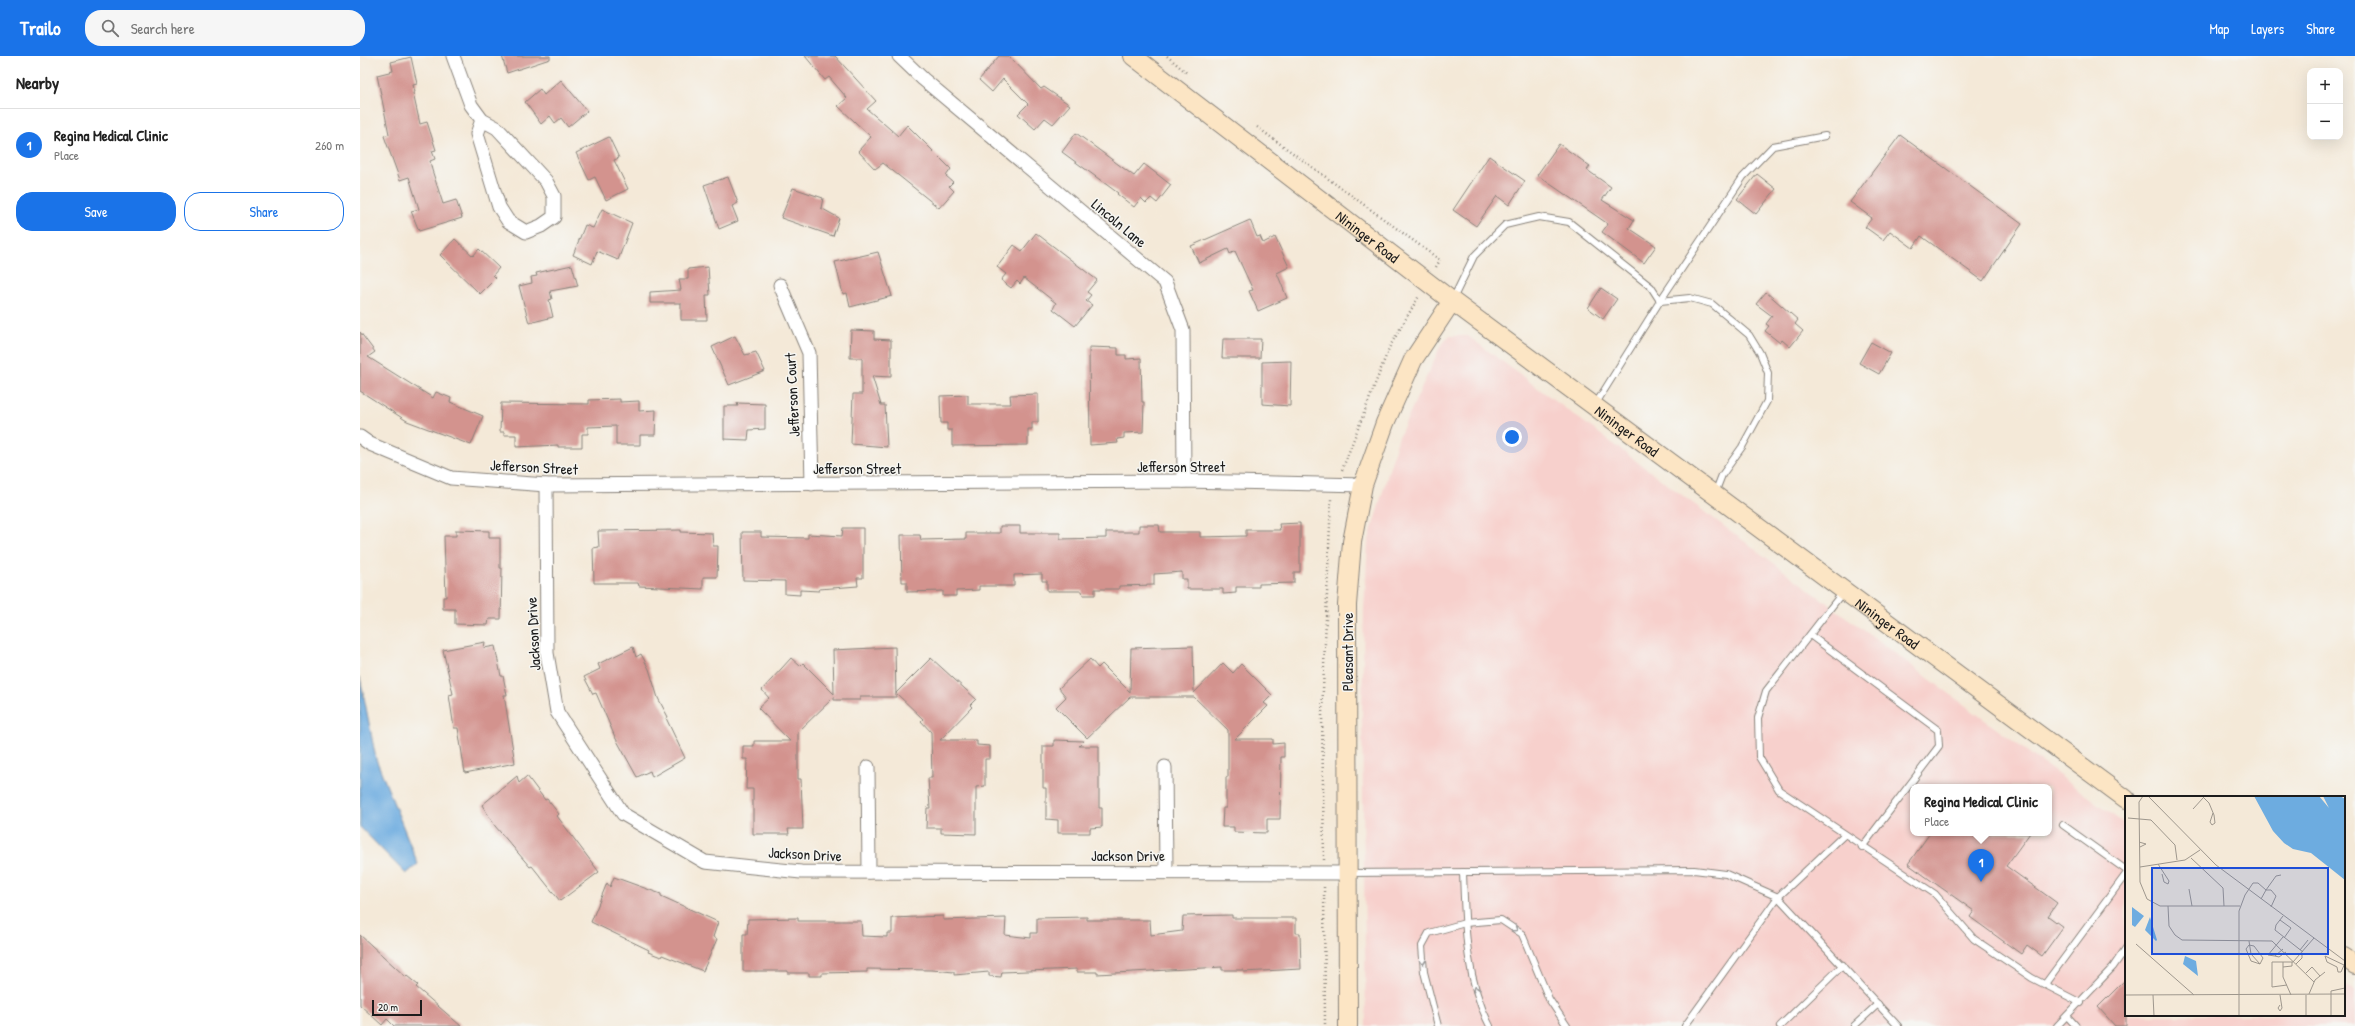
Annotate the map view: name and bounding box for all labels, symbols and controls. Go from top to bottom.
search box [85,10,365,46]
text: Trailo [20,15,61,41]
icon: search [99,17,121,39]
text: Search here [131,18,195,39]
text: Map [2209,19,2229,38]
text: Layers [2251,19,2284,38]
text: Share [2306,19,2335,38]
map controls [2307,68,2343,140]
button: + [2307,68,2343,104]
text: Nearby [16,71,59,94]
button: − [2307,104,2343,140]
text: Regina Medical Clinic [54,125,168,146]
text: 1 [27,136,31,154]
text: 260 m [315,136,344,154]
text: Place [54,146,79,164]
button: Save [16,192,176,231]
button: Share [184,192,344,231]
street label: Lincoln Lane [1087,194,1151,252]
street label: Nininger Road [1332,205,1404,267]
street label: Jefferson Court [779,351,805,438]
street label: Nininger Road [1591,400,1664,461]
your location [1502,427,1522,447]
street label: Jefferson Street [489,454,579,480]
street label: Jefferson Street [1137,456,1226,477]
street label: Jefferson Street [813,458,902,479]
street label: Nininger Road [1851,592,1924,654]
street label: Jackson Drive [521,597,545,671]
street label: Pleasant Drive [1337,613,1358,691]
popup [1910,784,2052,836]
text: Regina Medical Clinic [1924,791,2038,812]
inset map [2125,796,2345,1016]
text: Place [1924,812,1949,830]
street label: Jackson Drive [768,842,842,866]
street label: Jackson Drive [1091,845,1165,866]
pin: 1 [1968,849,1994,882]
one-way arrow [1510,924,1517,931]
one-way arrow [1419,959,1428,965]
one-way arrow [1473,986,1481,993]
scale bar [372,998,422,1017]
text: 20 m [378,1000,398,1014]

